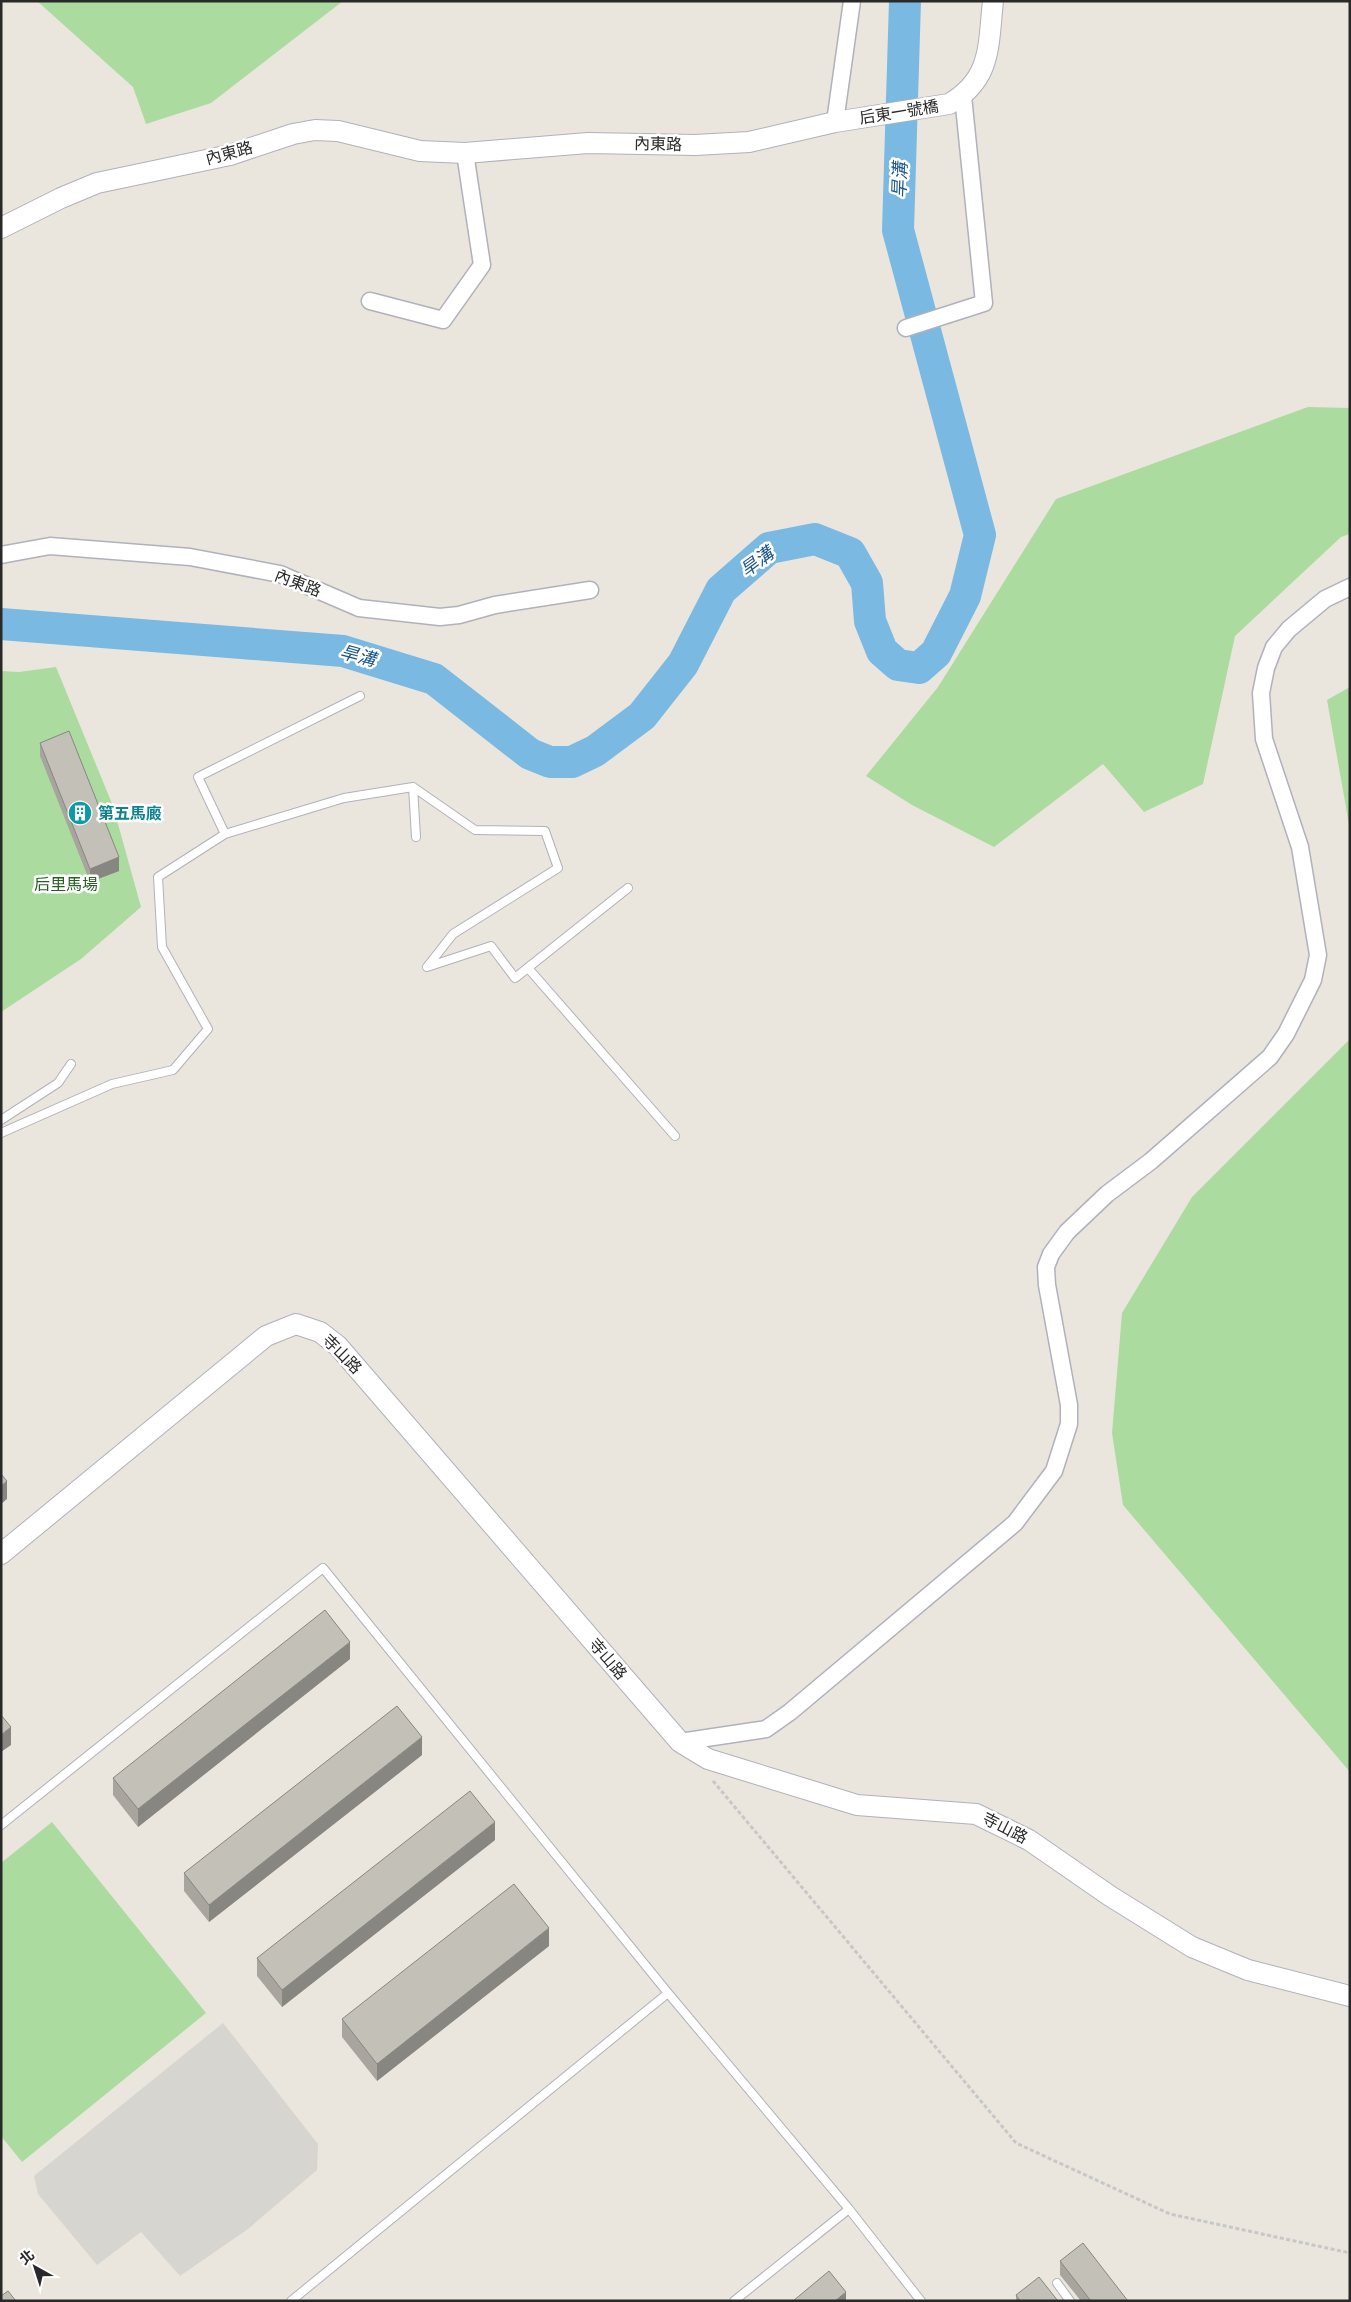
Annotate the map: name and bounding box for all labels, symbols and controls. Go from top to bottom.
street label: 后東一號橋 [858,96,940,128]
street label: 內東路 [634,134,682,154]
street label: 內東路 [203,138,255,168]
water label: 旱溝 [888,159,912,198]
water label: 旱溝 [736,541,780,581]
street label: 內東路 [272,566,324,600]
water label: 旱溝 [338,641,381,672]
building icon: 第五馬廄 [67,800,93,826]
place label: 第五馬廄 [98,804,162,823]
park label: 后里馬場 [34,875,98,894]
street label: 寺山路 [318,1330,366,1378]
street label: 寺山路 [585,1635,631,1683]
street label: 寺山路 [979,1809,1031,1847]
north arrow [10,2242,60,2292]
text: 北 [16,2246,38,2268]

